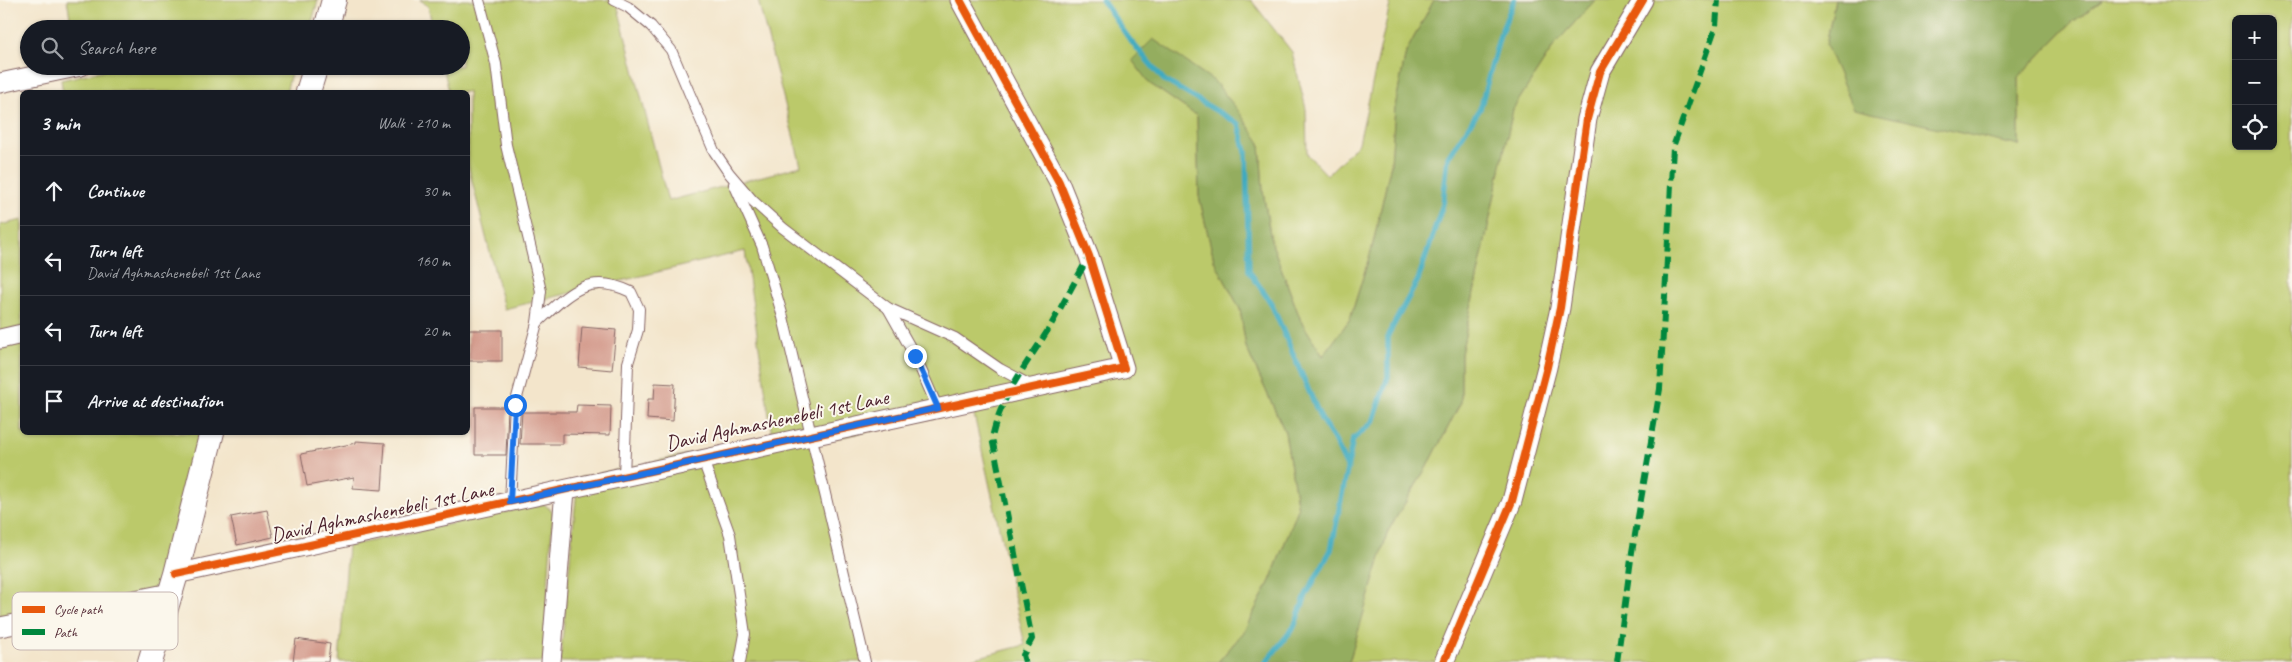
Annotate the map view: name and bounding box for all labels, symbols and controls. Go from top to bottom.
map controls [2232,15,2277,150]
button: + [2232,15,2277,60]
search box [20,20,470,75]
icon: search [38,34,66,62]
text: Search here [78,36,155,60]
button: − [2232,60,2277,105]
button: locate [2232,105,2277,150]
text: 3 min [40,110,80,136]
text: Walk · 210 m [378,113,450,133]
icon: ahead [40,177,68,205]
text: Continue [87,179,144,203]
text: 30 m [423,181,450,201]
text: Turn left [87,239,142,263]
icon: left [40,247,68,275]
text: 160 m [416,251,450,271]
text: David Aghmashenebeli 1st Lane [87,263,260,283]
icon: left [40,317,68,345]
text: Turn left [87,319,142,343]
text: 20 m [423,321,450,341]
route end [904,345,927,368]
street label: David Aghmashenebeli 1st Lane [663,383,892,456]
icon: arrive [40,387,68,415]
text: Arrive at destination [87,389,223,413]
route start [504,394,527,417]
street label: David Aghmashenebeli 1st Lane [268,475,497,548]
legend [12,592,178,650]
text: Cycle path [54,601,103,618]
text: Path [54,624,78,641]

